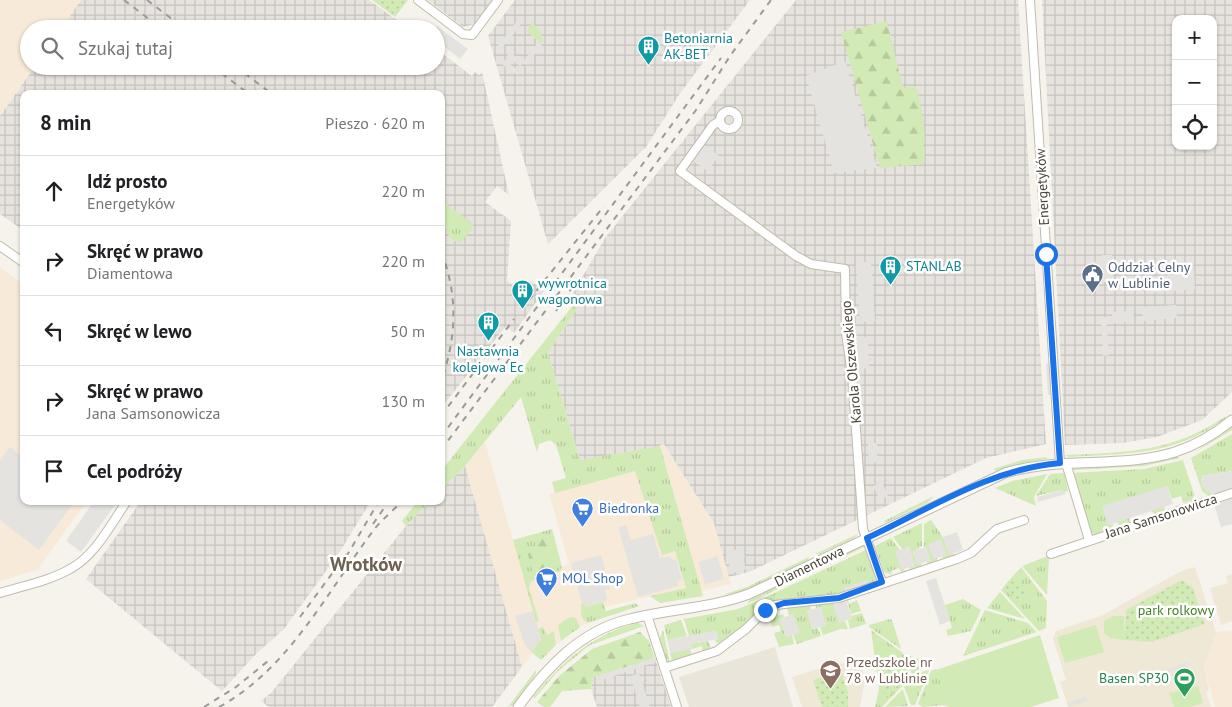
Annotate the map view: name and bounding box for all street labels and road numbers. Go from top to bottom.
street label: Energetyków [1031,147,1053,226]
street label: Karola Olszewskiego [837,300,865,424]
street label: Jana Samsonowicza [1102,489,1219,543]
street label: Diamentowa [771,541,847,591]

